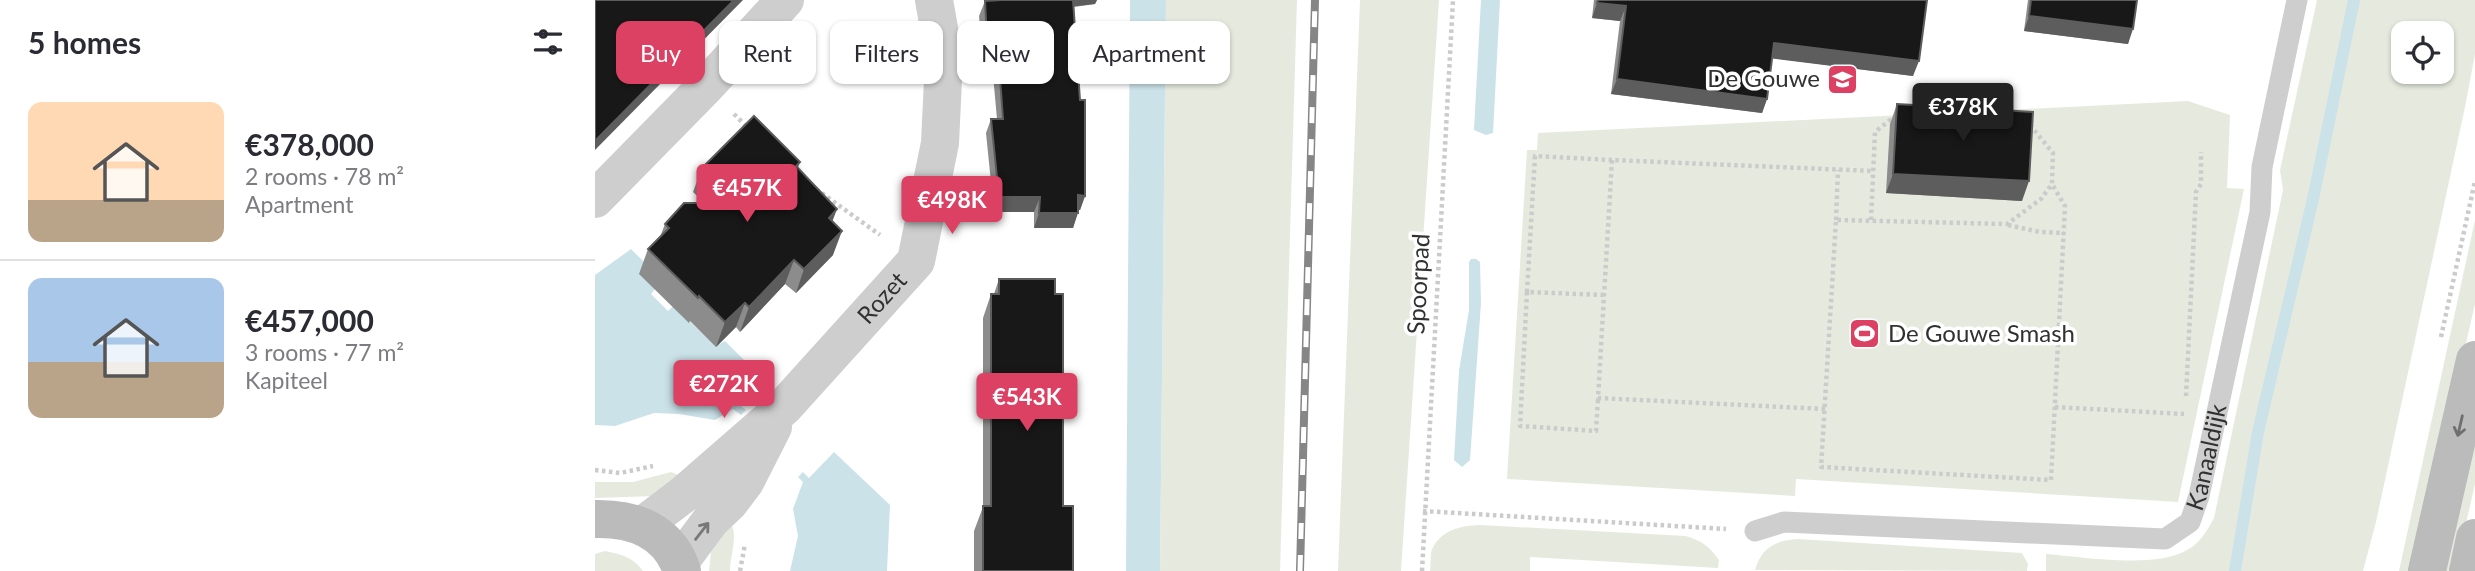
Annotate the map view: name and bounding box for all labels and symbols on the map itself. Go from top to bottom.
school or university icon: De Gouwe [1826,62,1860,96]
place label: De Gouwe [1707,63,1820,92]
pin: €378K [1914,83,2012,143]
pin: €457K [698,164,796,224]
pin: €498K [903,176,1001,236]
street label: Spoorpad [1400,233,1435,335]
street label: Rozet [851,265,912,329]
sports icon: De Gouwe Smash [1848,317,1882,351]
place label: De Gouwe Smash [1888,318,2075,347]
pin: €272K [675,360,773,420]
pin: €543K [978,374,1076,433]
street label: Kanaaldijk [2179,400,2232,514]
one-way arrow [2453,414,2466,437]
one-way arrow [695,523,710,541]

